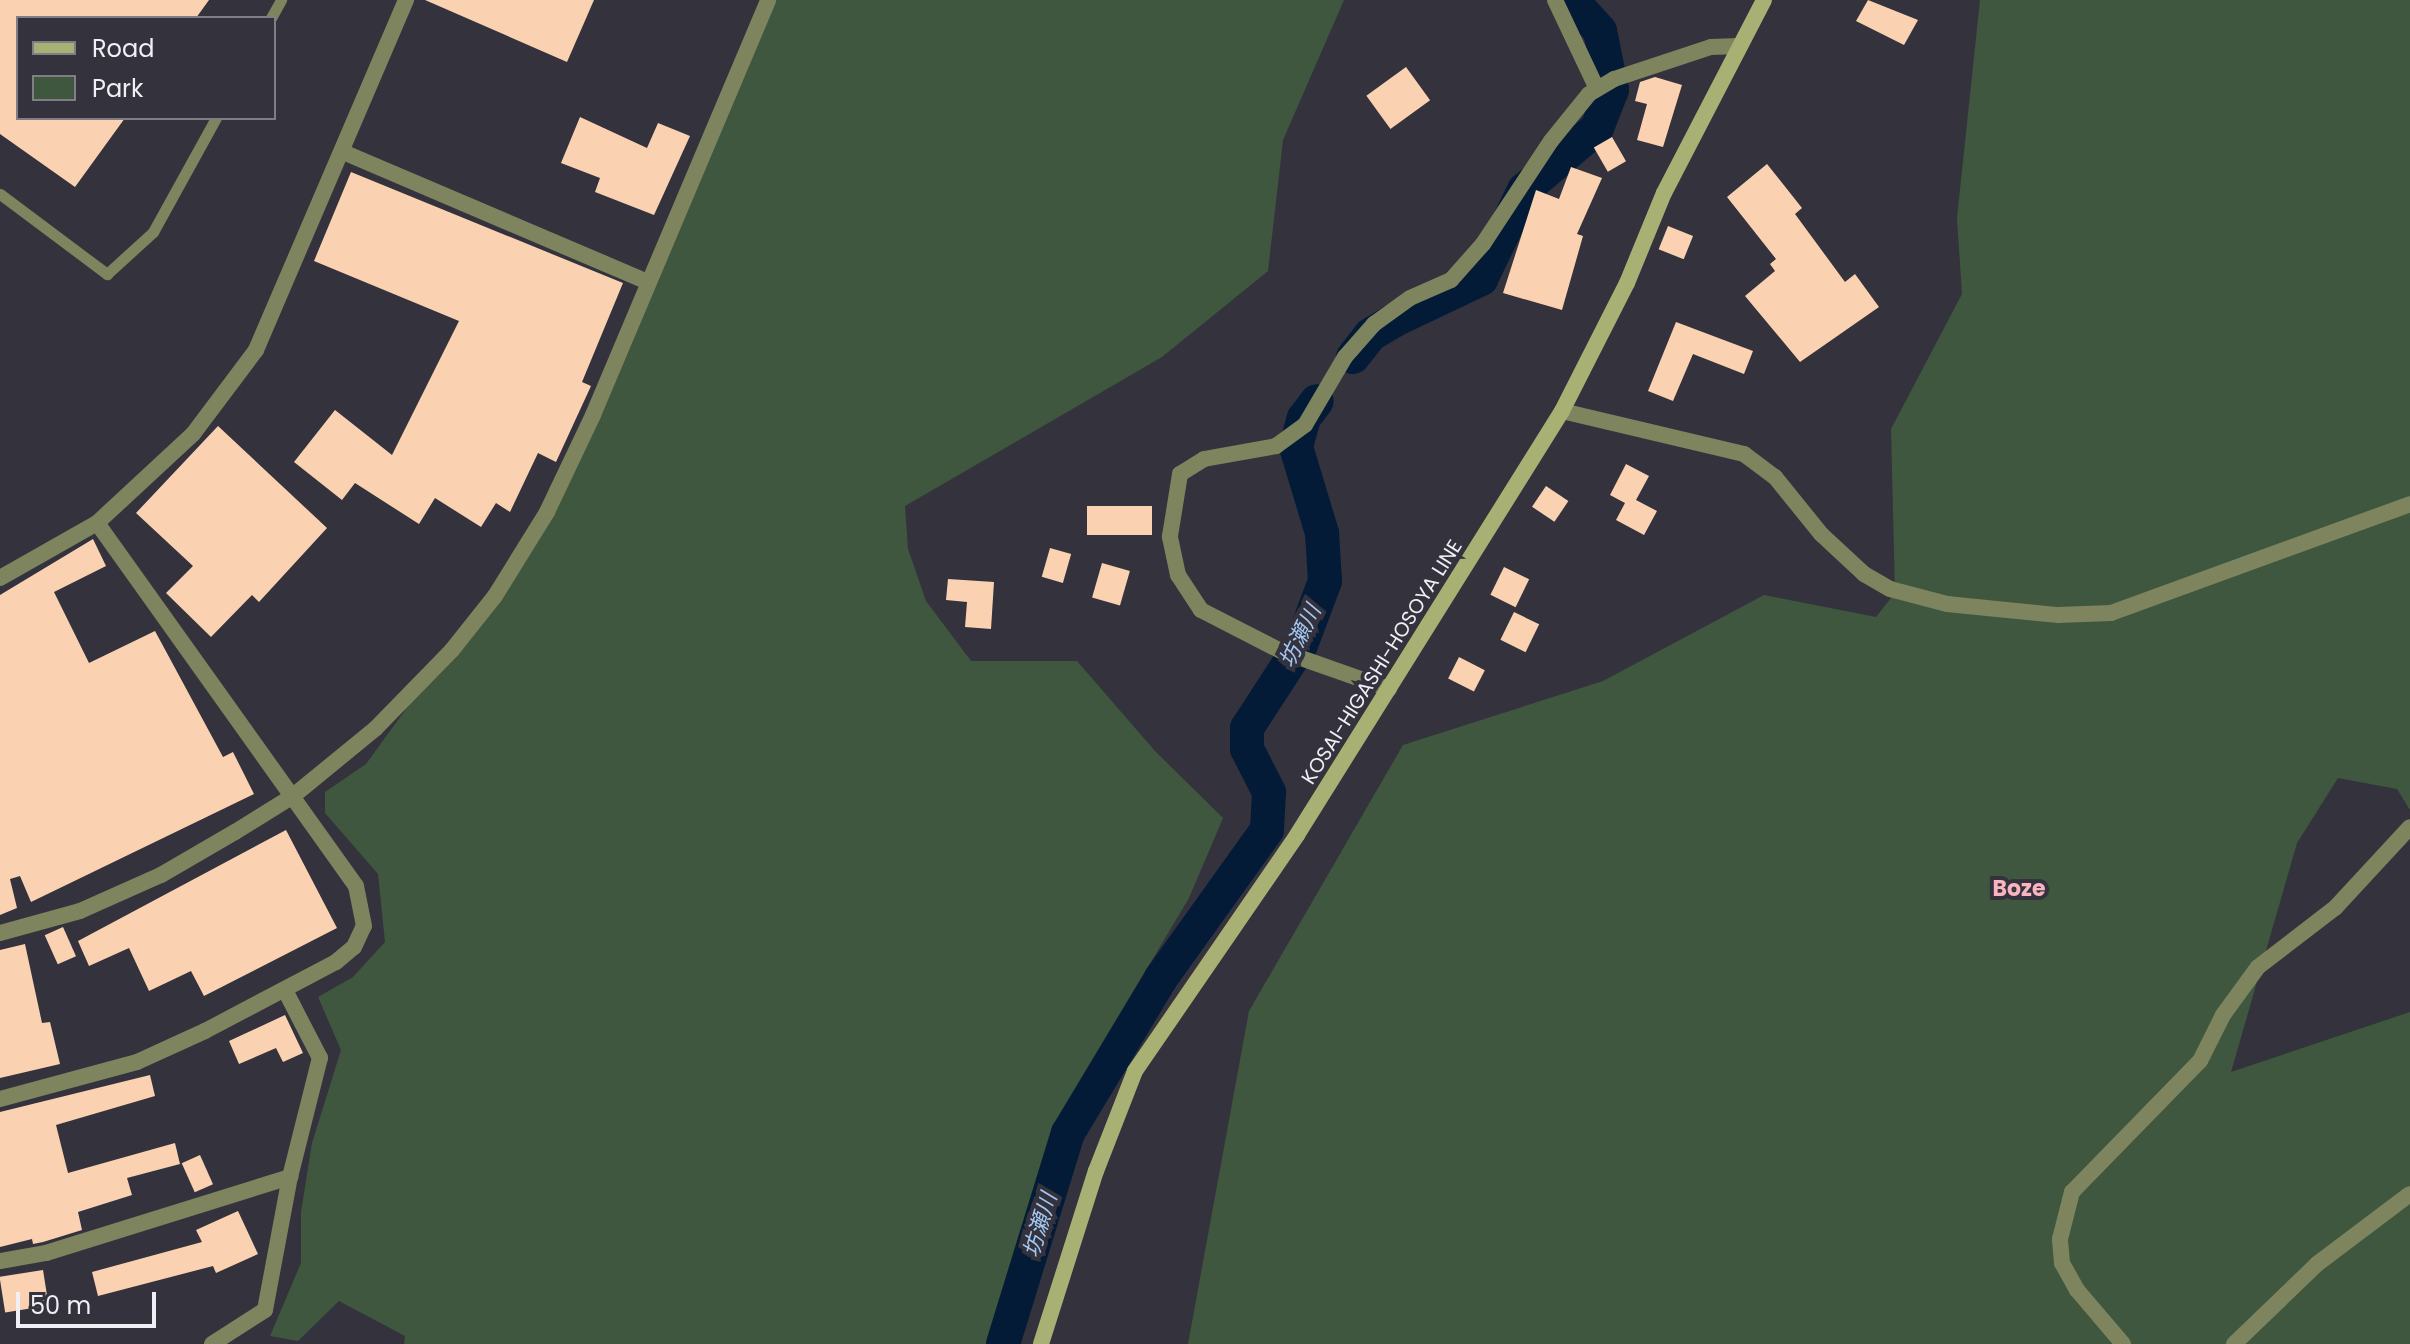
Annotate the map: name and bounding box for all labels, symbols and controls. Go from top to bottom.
legend [16,16,276,120]
text: Road [92,32,154,65]
text: Park [92,72,143,105]
street label: KOSAI-HIGASHI-HOSOYA LINE [1297,535,1467,789]
water label: 坊瀬川 [1274,601,1326,671]
district label: Boze [1993,876,2045,902]
water label: 坊瀬川 [1018,1190,1062,1260]
scale bar [20,1276,160,1326]
text: 50 m [30,1289,91,1322]

